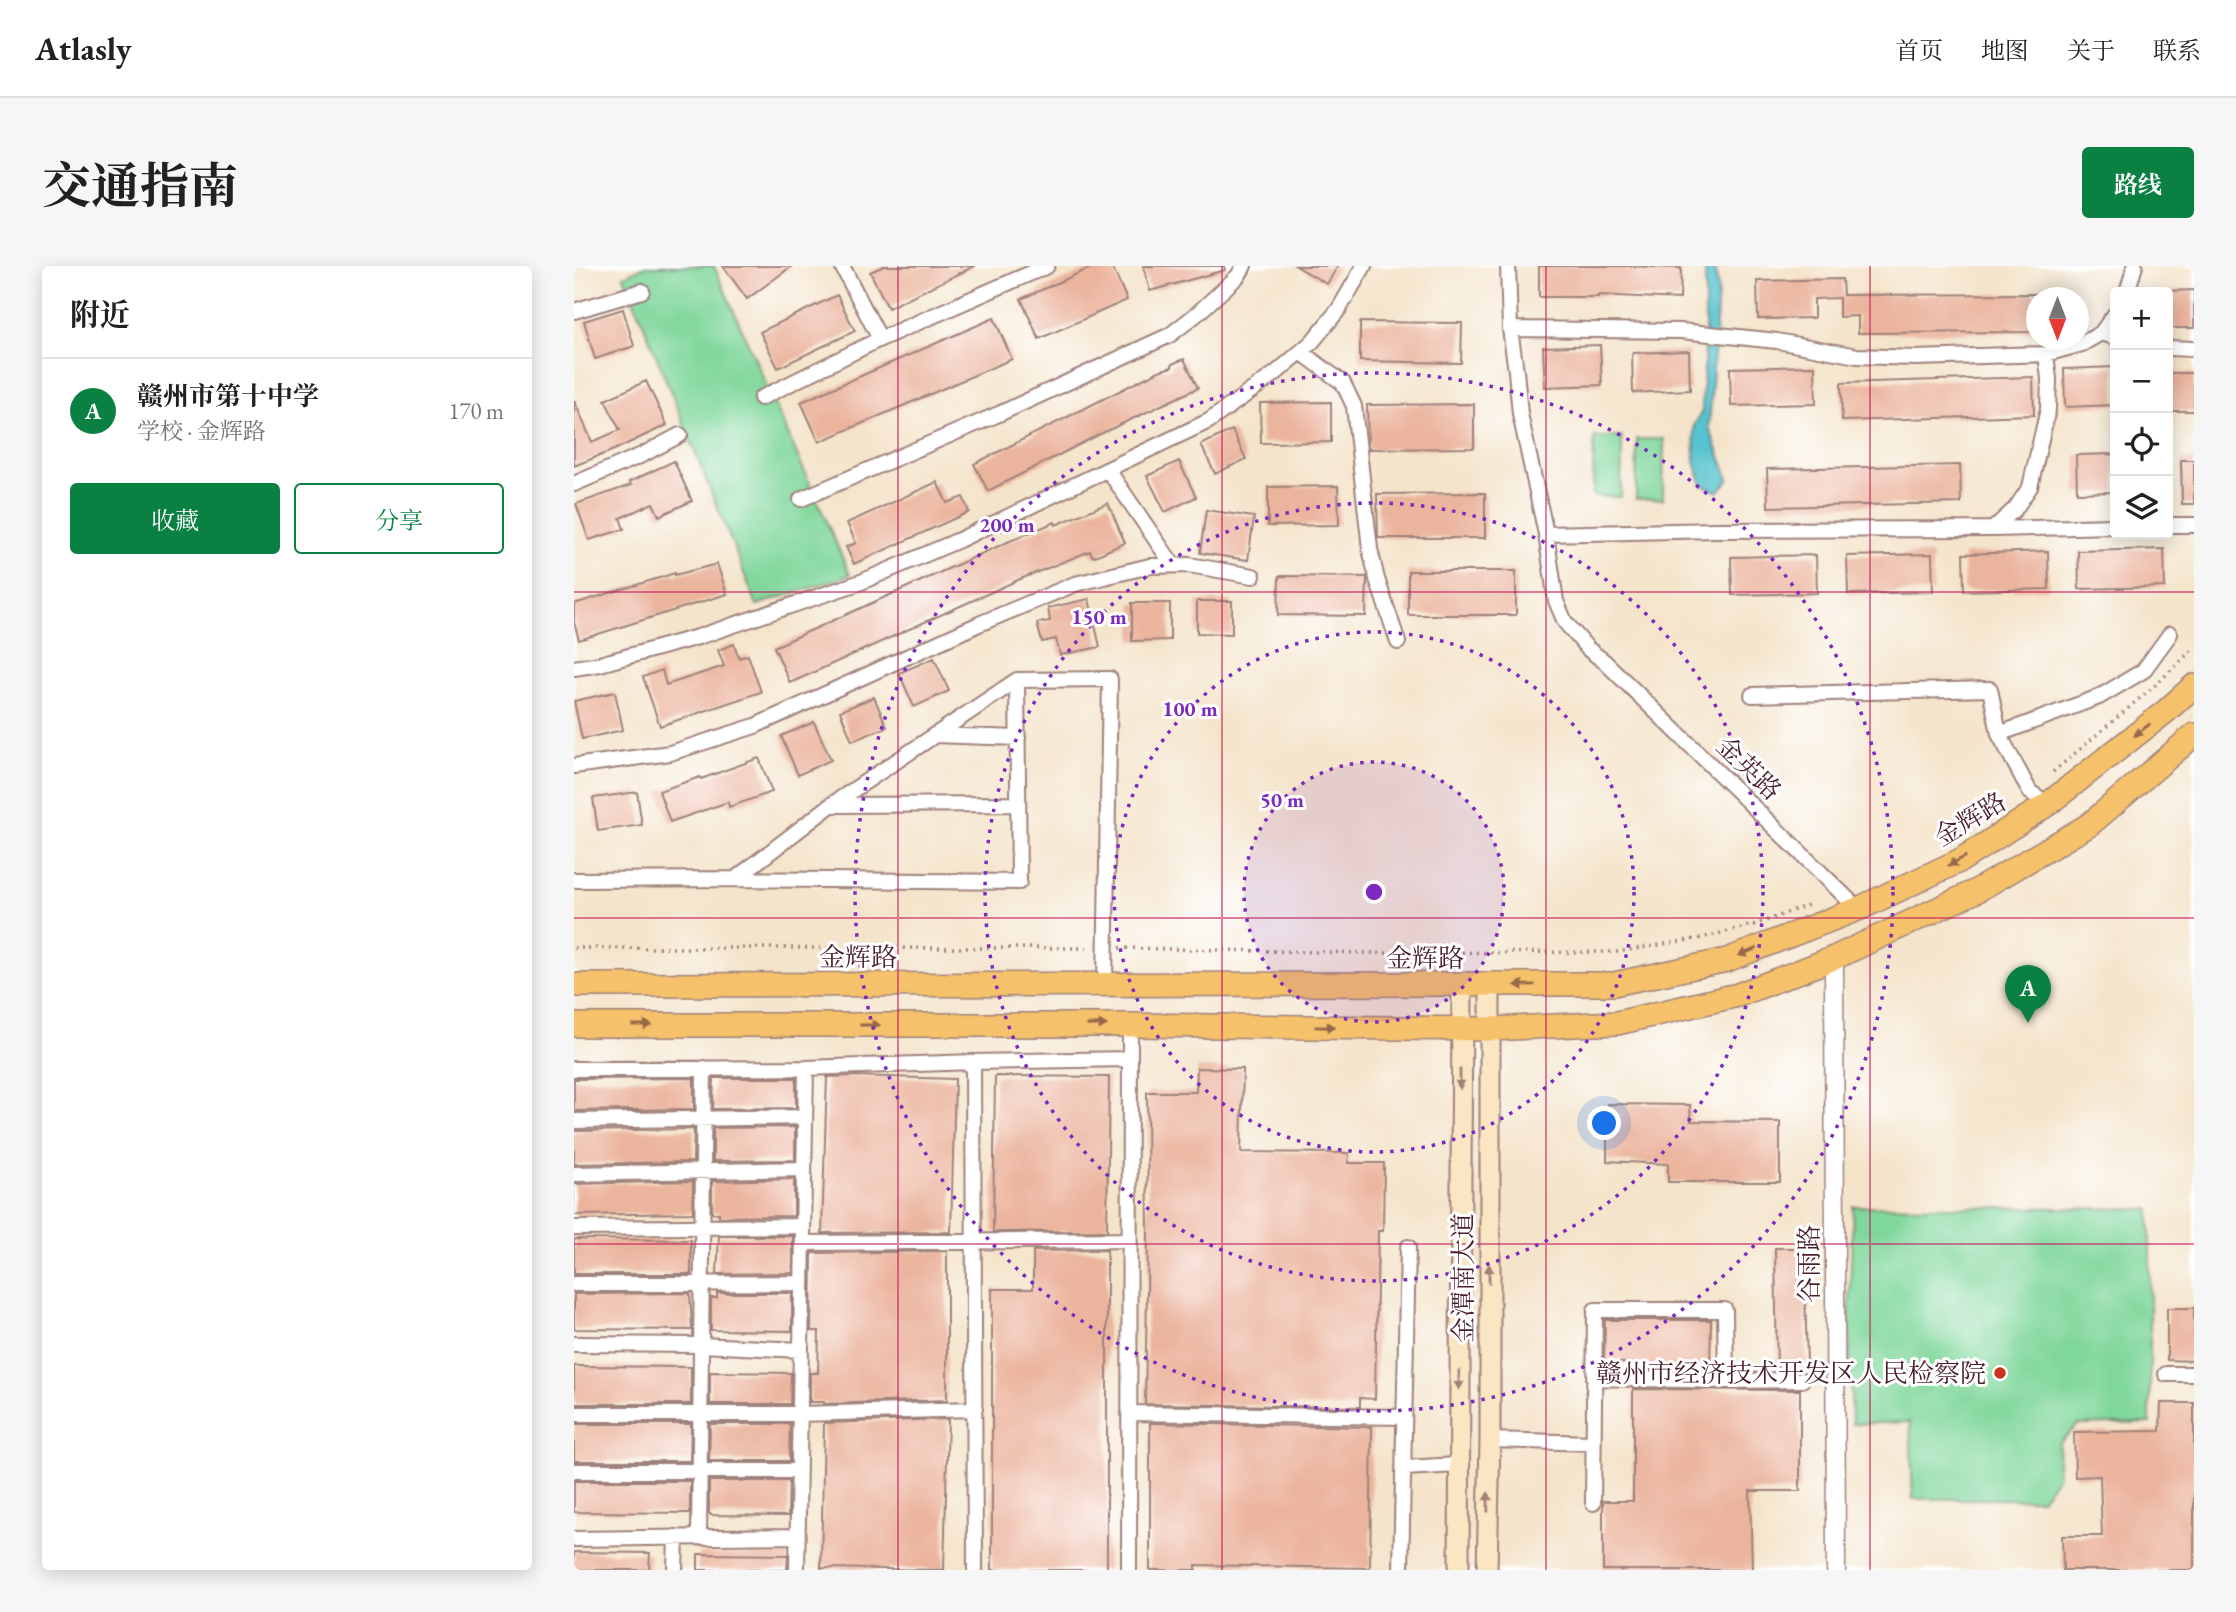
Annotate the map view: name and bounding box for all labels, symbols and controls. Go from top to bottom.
text: Atlasly [35,27,132,70]
text: 首页 [1895,35,1943,66]
text: 地图 [1981,35,2029,66]
text: 关于 [2067,35,2115,66]
text: 联系 [2153,35,2201,66]
button: 路线 [2082,147,2194,218]
text: 交通指南 [42,154,238,218]
north arrow [2026,287,2089,350]
map controls [2110,287,2173,539]
button: + [2110,287,2173,350]
text: 附近 [70,295,130,334]
button: − [2110,350,2173,413]
text: 赣州市第十中学 [137,379,319,413]
text: A [85,396,101,426]
text: 170 m [448,396,504,426]
button: locate [2110,413,2173,476]
text: 学校 · 金辉路 [137,416,266,446]
button: layers [2110,476,2173,539]
button: 收藏 [70,483,280,554]
button: 分享 [294,483,504,554]
text: 200 m [979,511,1035,538]
text: 150 m [1071,603,1127,630]
text: 100 m [1162,695,1218,722]
one-way arrow [2133,723,2151,737]
street label: 金英路 [1709,729,1789,807]
street label: 金辉路 [1928,784,2012,854]
text: 50 m [1260,786,1304,813]
one-way arrow [1946,855,1966,867]
centre of rings [1362,880,1386,904]
street label: 金辉路 [819,940,897,974]
street label: 金辉路 [1386,941,1464,975]
one-way arrow [1738,947,1759,958]
pin: A [2005,965,2051,1023]
one-way arrow [1513,979,1535,991]
one-way arrow [631,1019,653,1031]
one-way arrow [859,1019,881,1031]
one-way arrow [1086,1019,1108,1031]
one-way arrow [1314,1021,1336,1033]
one-way arrow [1454,1068,1466,1090]
your location [1587,1106,1621,1140]
street label: 金潭南大道 [1446,1213,1480,1343]
street label: 谷雨路 [1792,1225,1826,1303]
one-way arrow [1483,1263,1495,1285]
place label: 赣州市经济技术开发区人民检察院 [1596,1356,1986,1390]
marker: 赣州市经济技术开发区人民检察院 [1992,1365,2008,1381]
one-way arrow [1453,1369,1465,1391]
one-way arrow [1483,1491,1494,1513]

